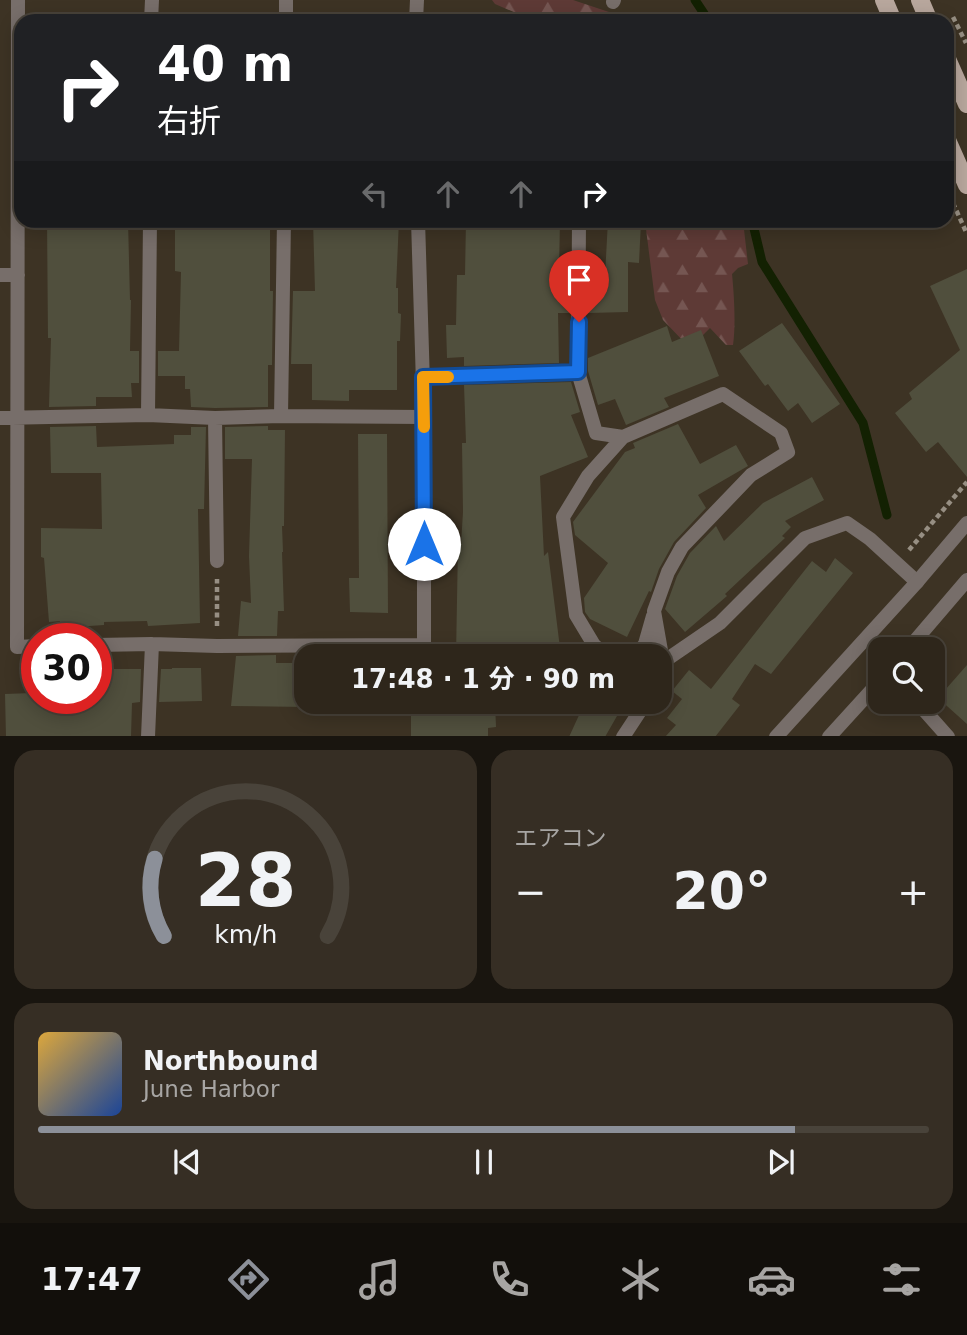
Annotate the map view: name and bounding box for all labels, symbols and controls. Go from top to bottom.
text: 40 m [157,36,293,93]
icon: right [42,42,133,133]
text: 右折 [157,102,221,140]
icon: left [356,175,394,213]
icon: ahead [429,175,467,213]
icon: ahead [502,175,540,213]
icon: right [575,175,613,213]
pin [549,250,609,322]
icon: arrive [560,261,598,299]
position arrow [387,507,461,581]
speed limit sign: 30 [21,623,112,714]
map controls [868,637,945,714]
button: search [868,637,945,714]
text: 17:48 · 1 分 · 90 m [351,664,615,694]
text: エアコン [515,825,607,851]
text: 28 [195,838,296,923]
text: 20° [673,861,771,921]
text: − [515,870,546,914]
text: + [897,870,929,914]
text: km/h [214,919,277,948]
text: Northbound [143,1046,319,1076]
text: June Harbor [143,1076,279,1102]
icon: previous [168,1143,206,1181]
icon: pause [465,1143,503,1181]
icon: next [762,1143,800,1181]
icon: directions [224,1255,273,1304]
icon: music [355,1255,404,1304]
icon: phone [485,1255,534,1304]
icon: climate [616,1255,665,1304]
icon: car [747,1255,796,1304]
icon: filters [877,1255,926,1304]
text: 17:47 [41,1260,143,1298]

